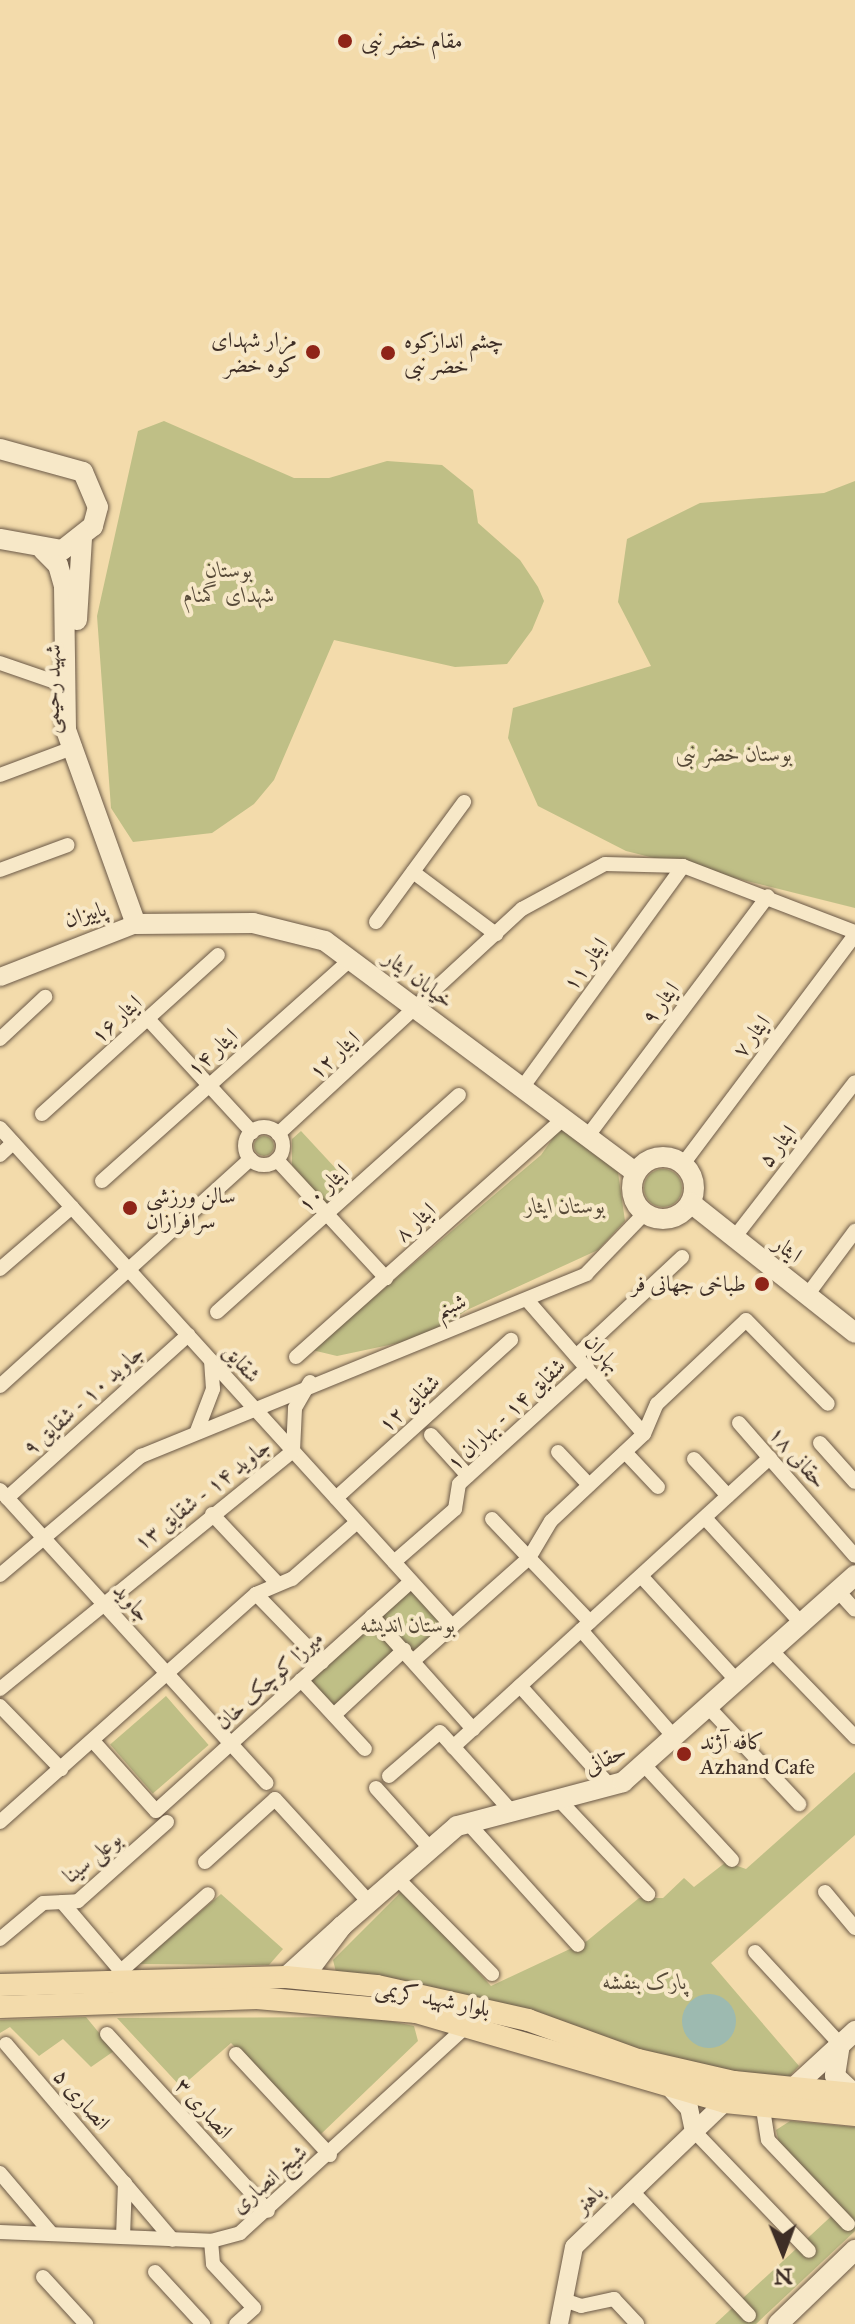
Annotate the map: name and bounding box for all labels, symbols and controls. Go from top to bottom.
place label: مقام خضر نبی [361,28,463,54]
marker: مقام خضر نبی [336,32,354,50]
place label: مزار شهدای کوه خضر [211,326,297,378]
place label: چشم اندازکوه خضر نبی [404,327,504,378]
marker: مزار شهدای کوه خضر [304,343,322,361]
marker: چشم اندازکوه خضر نبی [379,344,397,362]
park label: بوستان شهدای گمنام [183,556,275,608]
street label: شهید رحیمی [38,644,66,734]
park label: بوستان خضر نبی [675,741,793,767]
street label: پاییزان [61,895,109,933]
street label: ایثار ۱۱ [557,932,613,996]
street label: خیابان ایثار [379,944,459,1014]
street label: ایثار ۹ [636,977,684,1029]
street label: ایثار ۱۶ [85,989,147,1049]
street label: ایثار ۷ [727,1010,775,1062]
street label: ایثار ۱۴ [181,1022,243,1082]
street label: ایثار ۱۲ [303,1025,365,1085]
street label: ایثار ۵ [752,1120,802,1172]
street label: ایثار ۱۰ [292,1158,354,1218]
place label: سالن ورزشی سرافرازان [146,1182,236,1234]
park label: بوستان ایثار [525,1193,605,1219]
street label: ایثار ۸ [389,1197,441,1247]
marker: سالن ورزشی سرافرازان [121,1199,139,1217]
street label: ایثار [769,1230,807,1268]
place label: طباخی جهانی فر [631,1271,746,1297]
marker: طباخی جهانی فر [753,1275,771,1293]
street label: شبنم [432,1287,470,1323]
street label: بهاران [579,1328,627,1378]
street label: شقایق [218,1338,266,1388]
street label: جاوید ۱۰ - شقایق ۹ [17,1339,149,1461]
street label: شقایق ۱۴ - بهاران ۱ [441,1352,571,1476]
street label: شقایق ۱۲ [373,1368,445,1438]
street label: حقانی ۱۸ [764,1420,832,1494]
street label: جاوید ۱۴ - شقایق ۱۳ [128,1432,276,1556]
street label: جاوید [108,1577,156,1627]
park label: بوستان اندیشه [360,1612,456,1638]
street label: میرزا کوچک خان [210,1625,328,1735]
place label: کافه آژند Azhand Cafe [700,1728,815,1780]
street label: حقانی [579,1738,631,1780]
marker: کافه آژند Azhand Cafe [675,1745,693,1763]
street label: بوعلی سینا [57,1825,127,1889]
park label: پارک بنفشه [603,1969,687,1995]
street label: بلوار شهید کریمی [373,1974,493,2022]
street label: انصاری ۵ [48,2063,116,2135]
street label: انصاری ۳ [170,2072,238,2144]
street label: شیخ انصاری [226,2139,312,2219]
street label: باهنر [569,2179,609,2219]
north arrow [743,2212,823,2292]
text: N [774,2263,793,2290]

